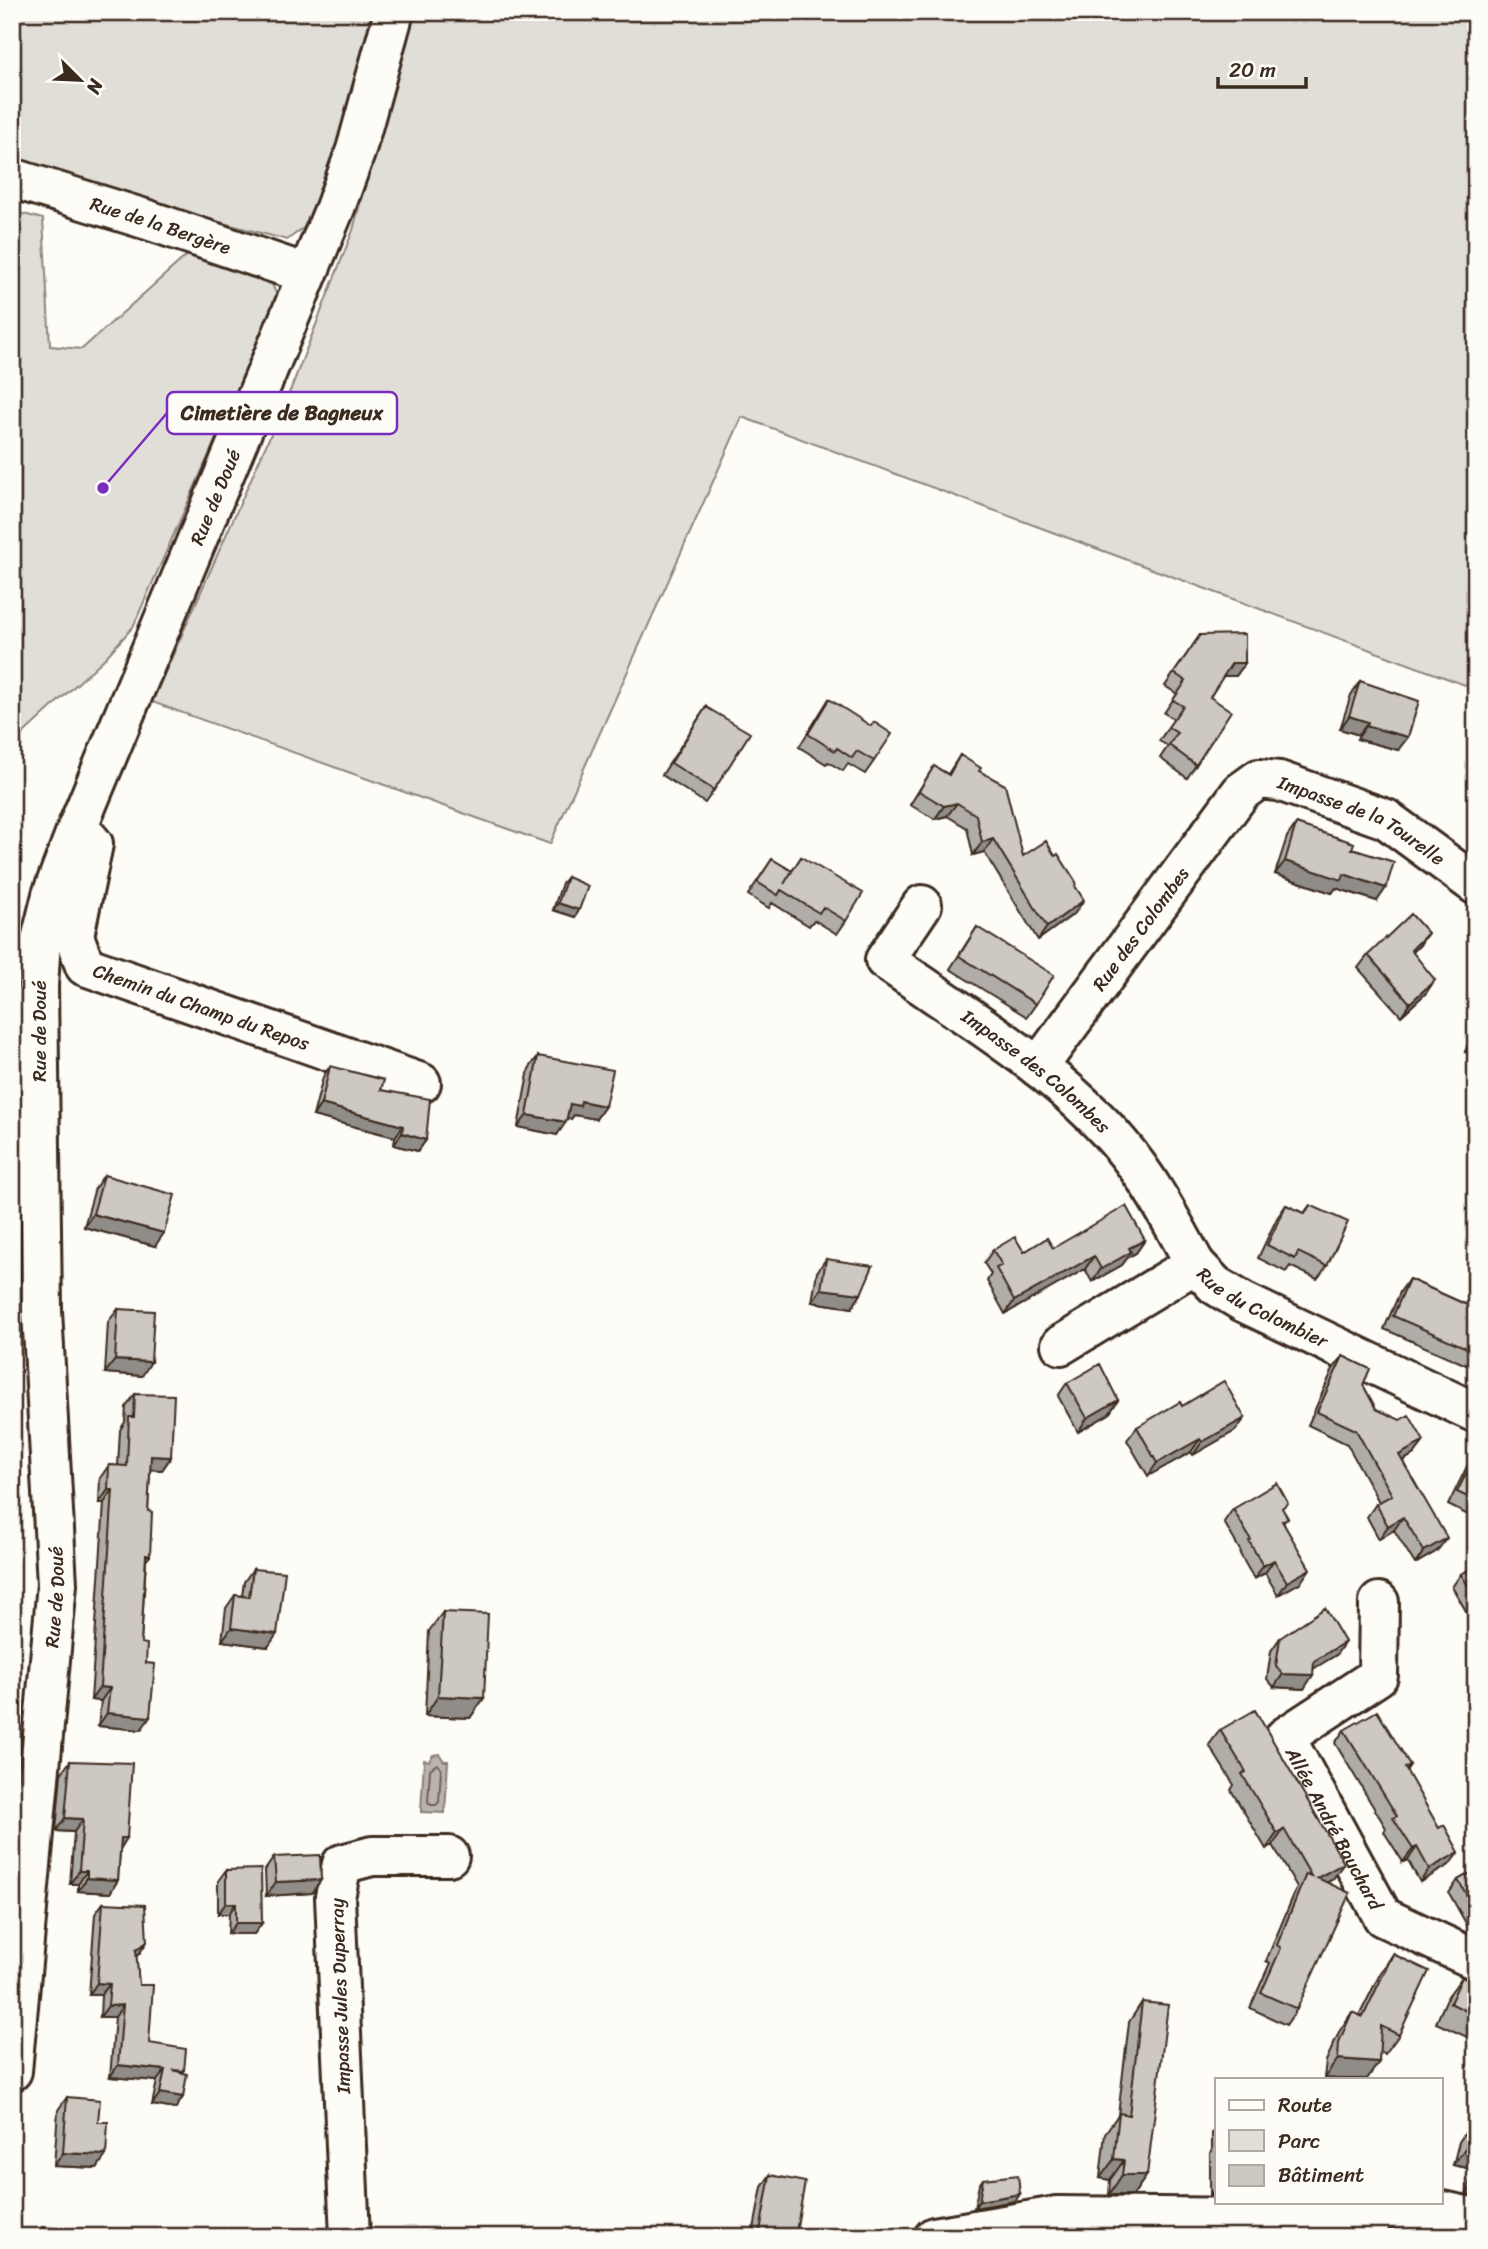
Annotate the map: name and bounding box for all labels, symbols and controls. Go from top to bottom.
north arrow [46,46,116,116]
scale bar [1218,46,1306,90]
text: 20 m [1229,51,1276,89]
text: N [77,73,113,100]
street label: Rue de la Bergère [86,187,236,264]
callout: Cimetière de Bagneux [167,392,397,434]
text: Cimetière de Bagneux [180,394,383,432]
street label: Rue de Doué [180,444,250,550]
street label: Impasse de la Tourelle [1272,765,1453,874]
street label: Rue des Colombes [1083,859,1197,998]
street label: Chemin du Champ du Repos [89,954,314,1060]
street label: Rue de Doué [23,980,56,1082]
street label: Impasse des Colombes [954,999,1119,1141]
street label: Rue du Colombier [1189,1259,1335,1357]
street label: Rue de Doué [35,1545,74,1649]
street label: Allée André Bauchard [1276,1740,1393,1918]
street label: Impasse Jules Duperray [320,1898,360,2095]
legend [1215,2078,1442,2204]
text: Route [1278,2086,1332,2124]
text: Parc [1278,2122,1320,2160]
text: Bâtiment [1278,2156,1364,2194]

